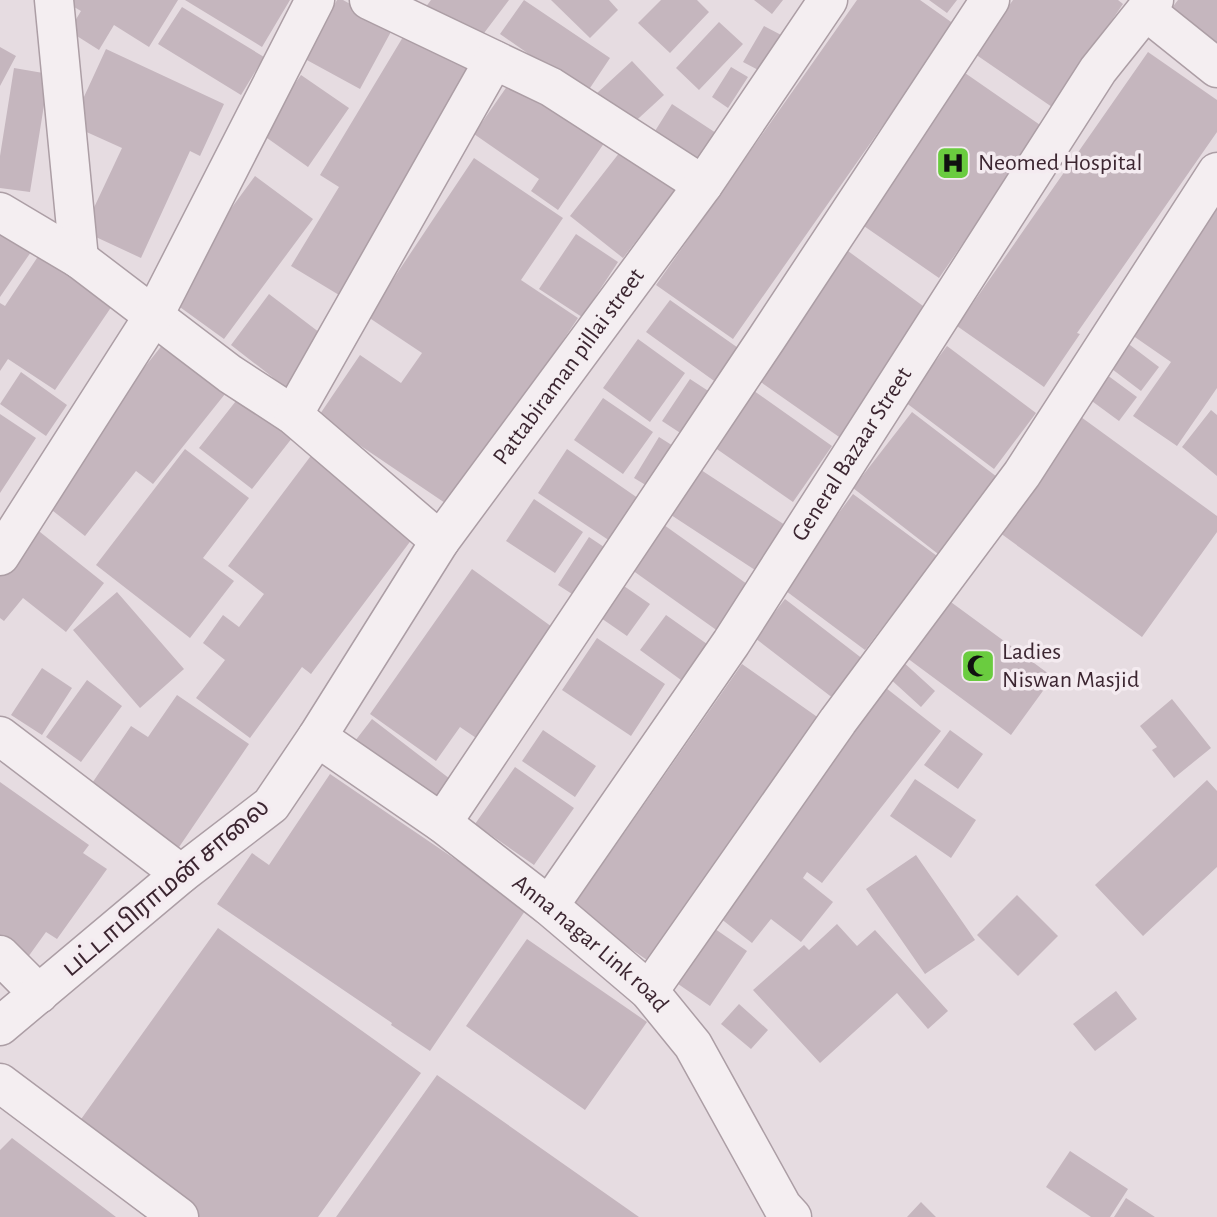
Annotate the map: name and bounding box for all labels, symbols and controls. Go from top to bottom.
hospital icon: Neomed Hospital [934,144,972,182]
place label: Neomed Hospital [978,151,1142,175]
street label: Pattabiraman pillai street [489,264,649,469]
street label: General Bazaar Street [788,363,916,545]
place label: Ladies Niswan Masjid [1002,640,1139,692]
mosque icon: Ladies Niswan Masjid [959,647,997,685]
street label: பட்டாபிராமன் சாலை [58,794,274,982]
street label: Anna nagar Link road [508,870,673,1016]

